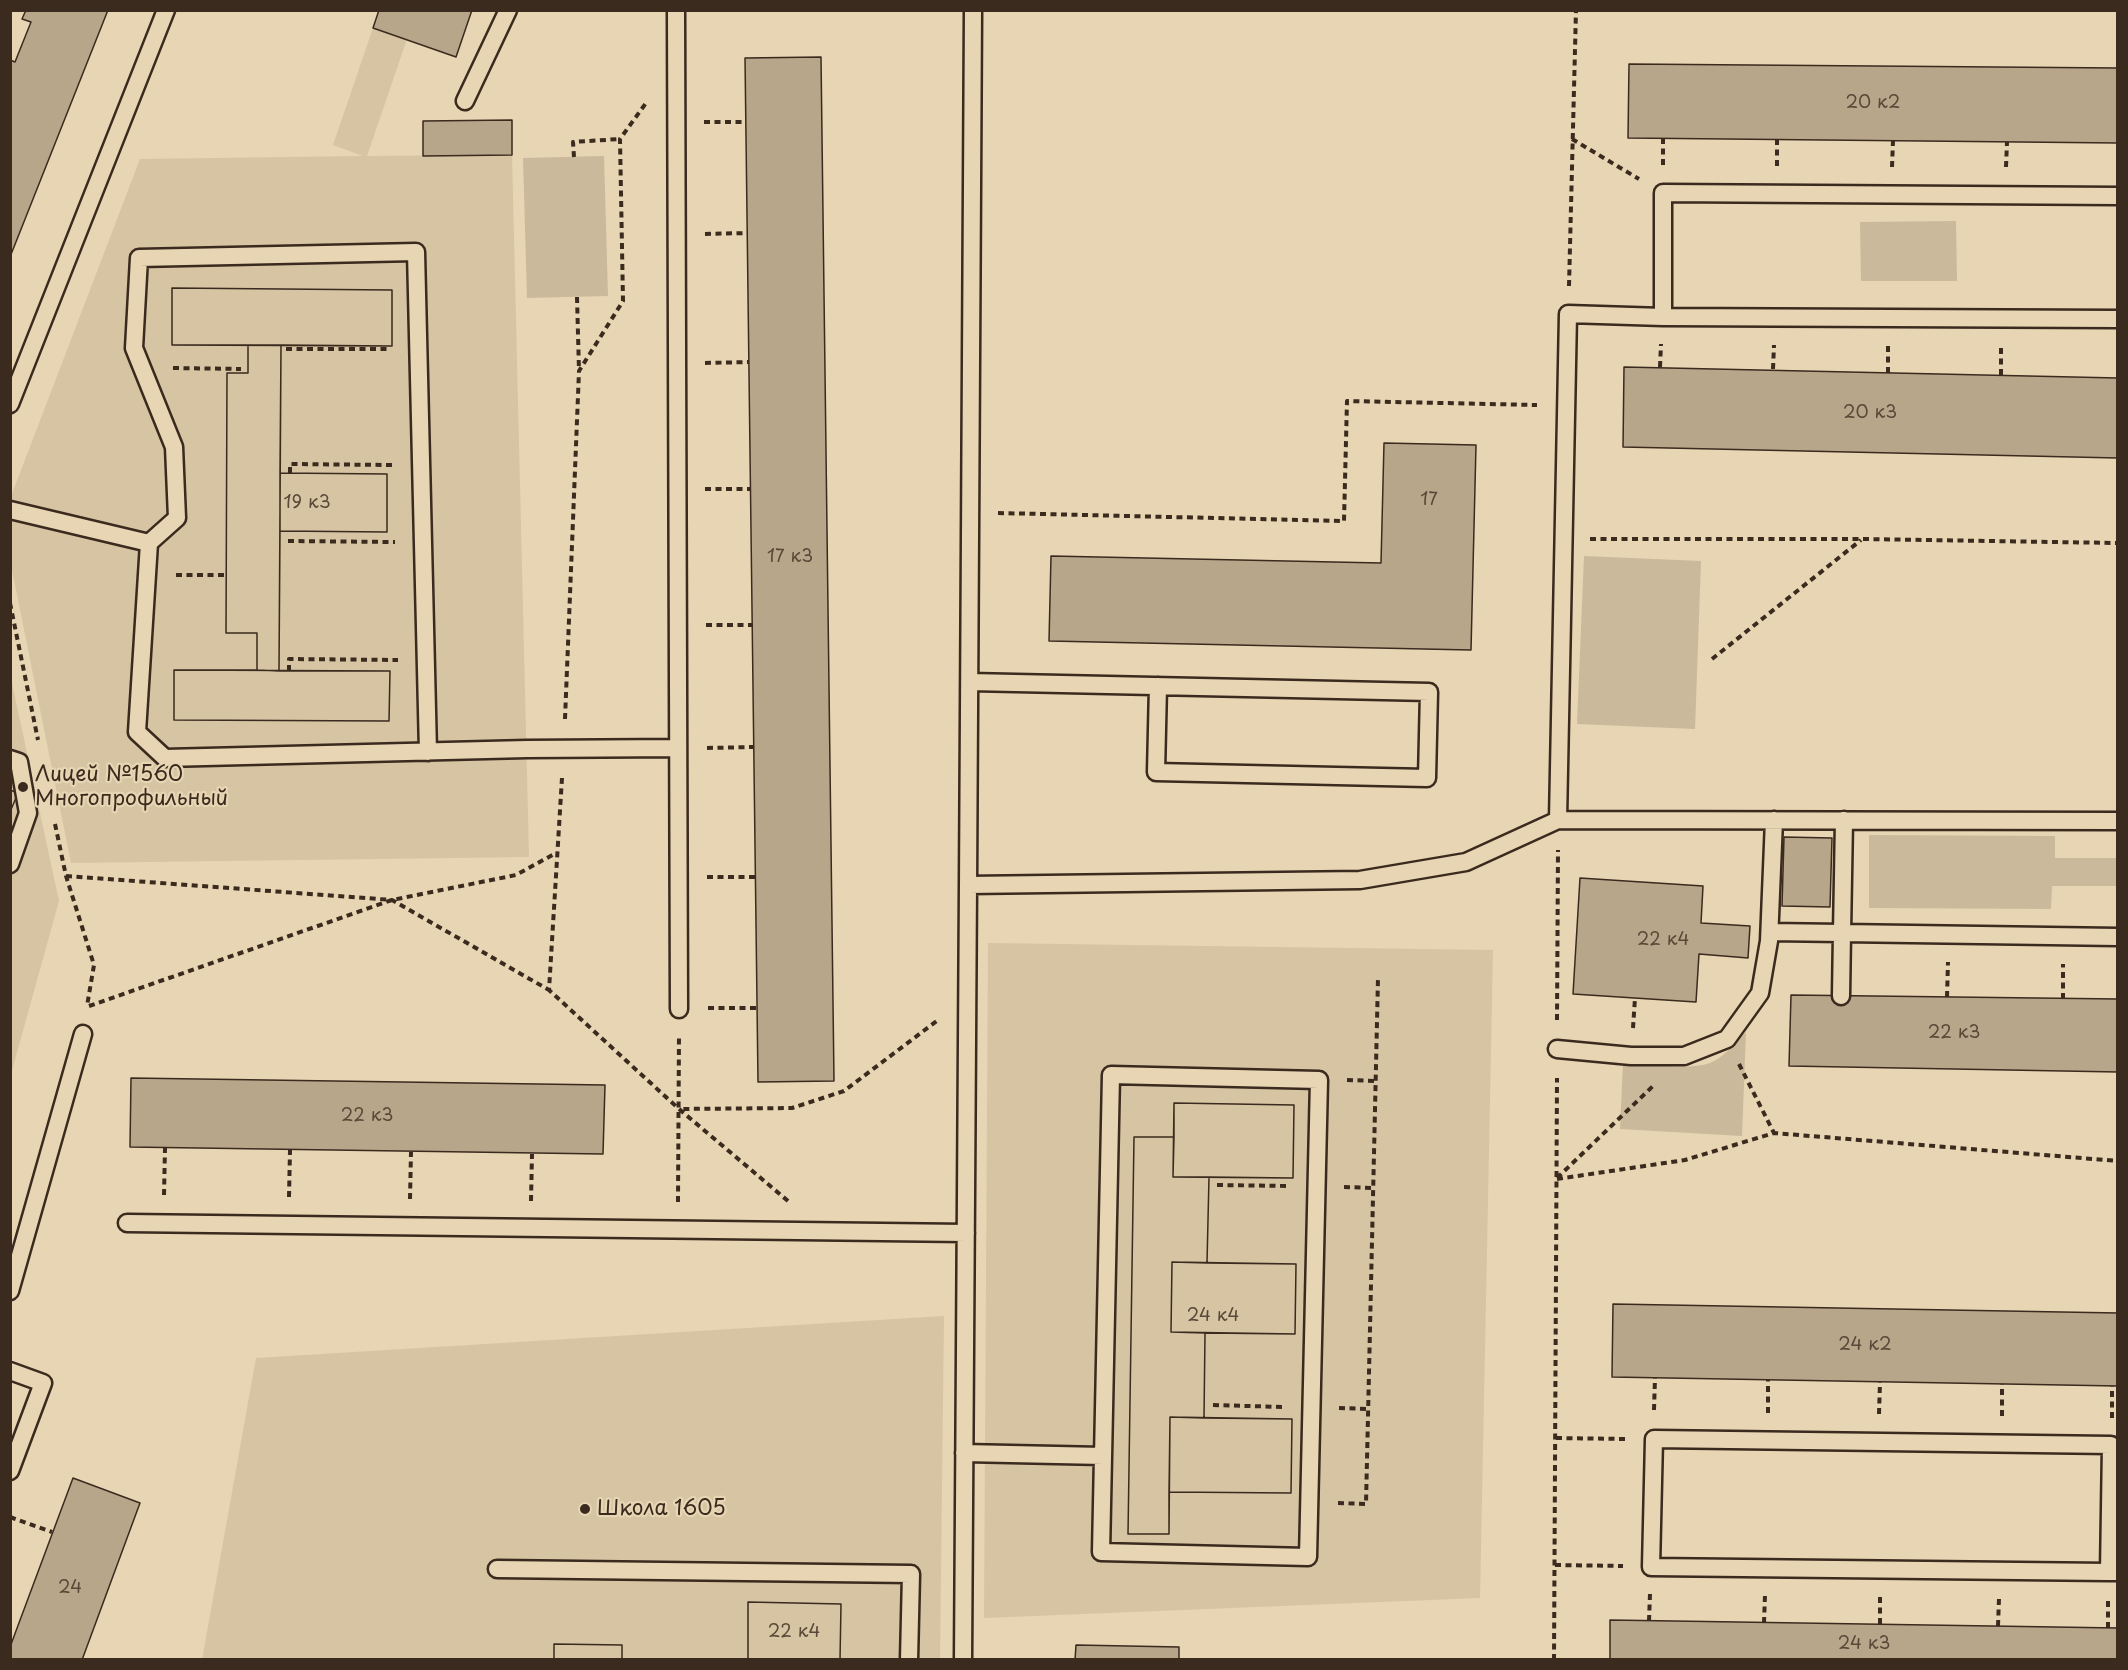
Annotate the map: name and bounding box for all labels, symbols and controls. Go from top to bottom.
house number: 20 к2 [1845,92,1901,114]
house number: 20 к3 [1843,402,1897,424]
house number: 17 [1420,489,1438,511]
house number: 19 к3 [283,492,331,514]
house number: 17 к3 [767,546,813,568]
place label: Лицей №1560 Многопрофильный [35,762,228,812]
marker: Лицей №1560 Многопрофильный [16,780,30,794]
house number: 22 к4 [1637,929,1689,951]
house number: 22 к3 [1928,1022,1980,1044]
house number: 22 к3 [341,1105,393,1127]
house number: 24 к4 [1187,1305,1239,1327]
house number: 24 к2 [1838,1334,1892,1356]
place label: Школа 1605 [597,1496,726,1522]
marker: Школа 1605 [578,1502,592,1516]
house number: 24 [58,1577,82,1599]
house number: 22 к4 [768,1621,820,1643]
house number: 24 к3 [1838,1633,1890,1655]

